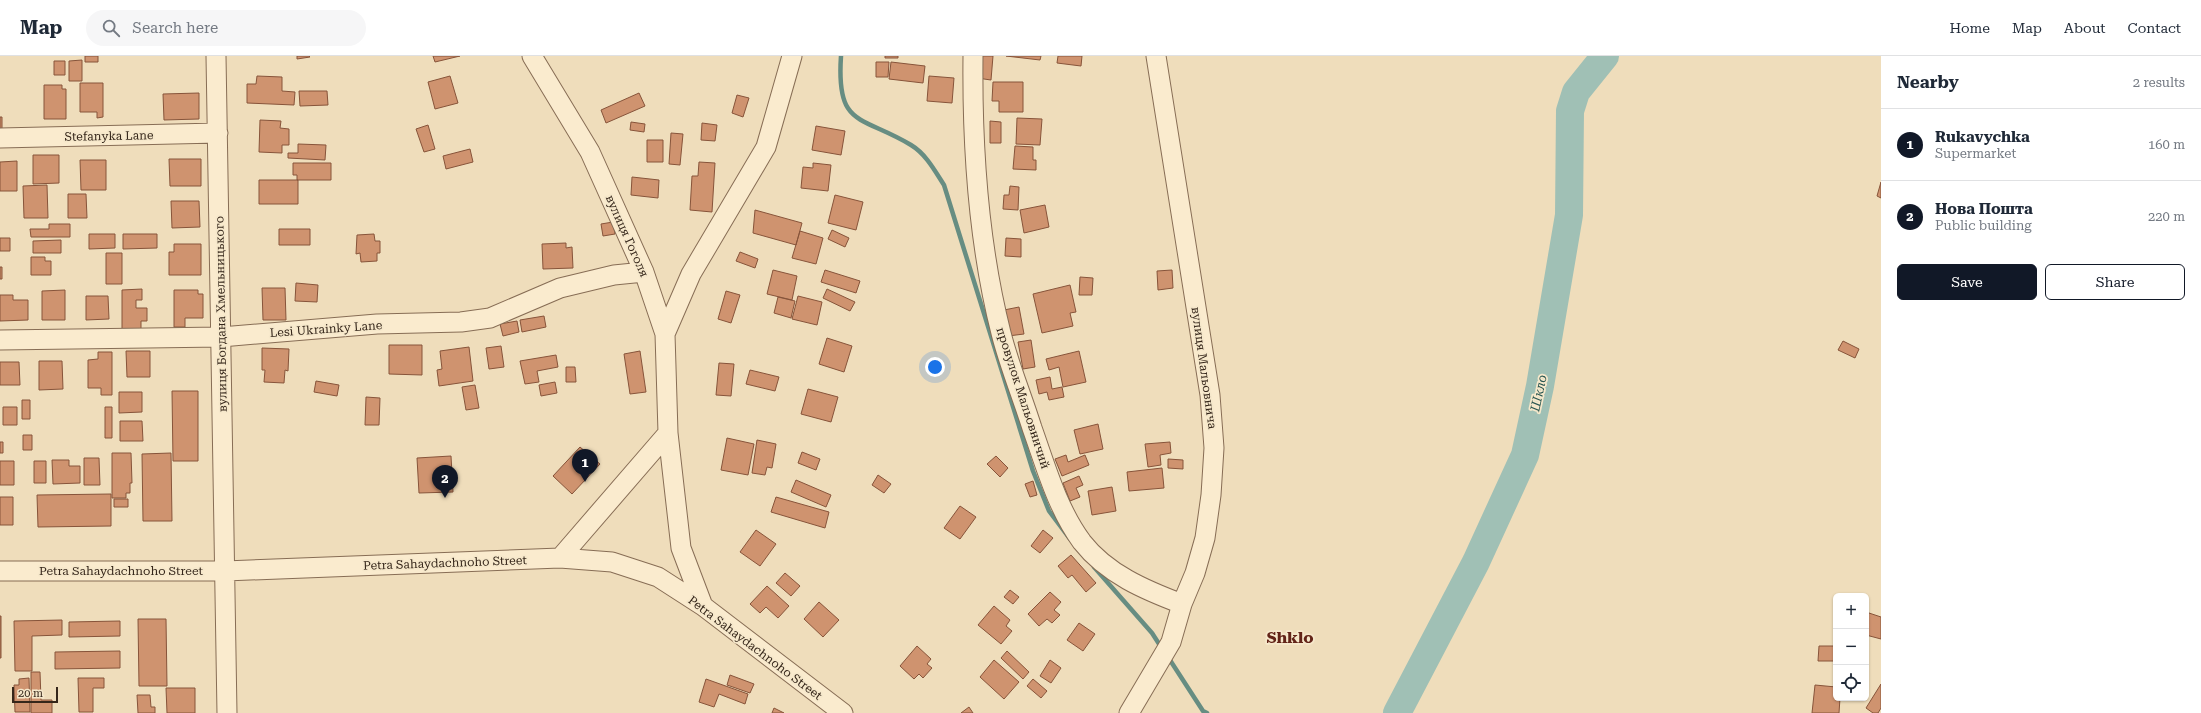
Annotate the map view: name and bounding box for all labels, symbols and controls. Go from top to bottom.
search box [86,10,366,46]
text: Map [20,16,62,39]
icon: search [100,17,122,39]
text: Search here [132,19,218,37]
text: Home [1949,20,1990,36]
text: Map [2012,20,2042,36]
text: About [2064,20,2106,36]
text: Contact [2128,20,2181,36]
text: Nearby [1897,72,1959,92]
text: 2 results [2133,75,2185,90]
street label: Stefanyka Lane [64,128,154,144]
text: Rukavychka [1935,128,2030,146]
text: 1 [1906,137,1914,152]
text: 160 m [2148,137,2185,152]
text: Supermarket [1935,146,2016,161]
street label: вулиця Гоголя [603,193,651,279]
text: Нова Пошта [1935,200,2033,218]
text: 2 [1906,209,1914,224]
text: 220 m [2148,209,2185,224]
street label: вулиця Богдана Хмельницького [212,216,230,412]
text: Public building [1935,218,2032,233]
button: Save [1897,264,2037,300]
button: Share [2045,264,2185,300]
street label: вулиця Мальовнича [1189,306,1220,430]
street label: Lesi Ukrainky Lane [269,318,383,340]
street label: провулок Мальовничий [993,326,1053,470]
your location [925,357,945,377]
water label: Шкло [1527,373,1550,414]
pin: 1 [572,449,598,482]
pin: 2 [432,465,458,498]
street label: Petra Sahaydachnoho Street [363,553,528,573]
street label: Petra Sahaydachnoho Street [39,564,203,578]
street label: Petra Sahaydachnoho Street [685,593,825,703]
map controls [1833,593,1869,701]
button: + [1833,593,1869,629]
district label: Shklo [1266,628,1314,647]
button: − [1833,629,1869,665]
button: locate [1833,665,1869,701]
scale bar [12,685,58,704]
text: 20 m [18,687,43,700]

